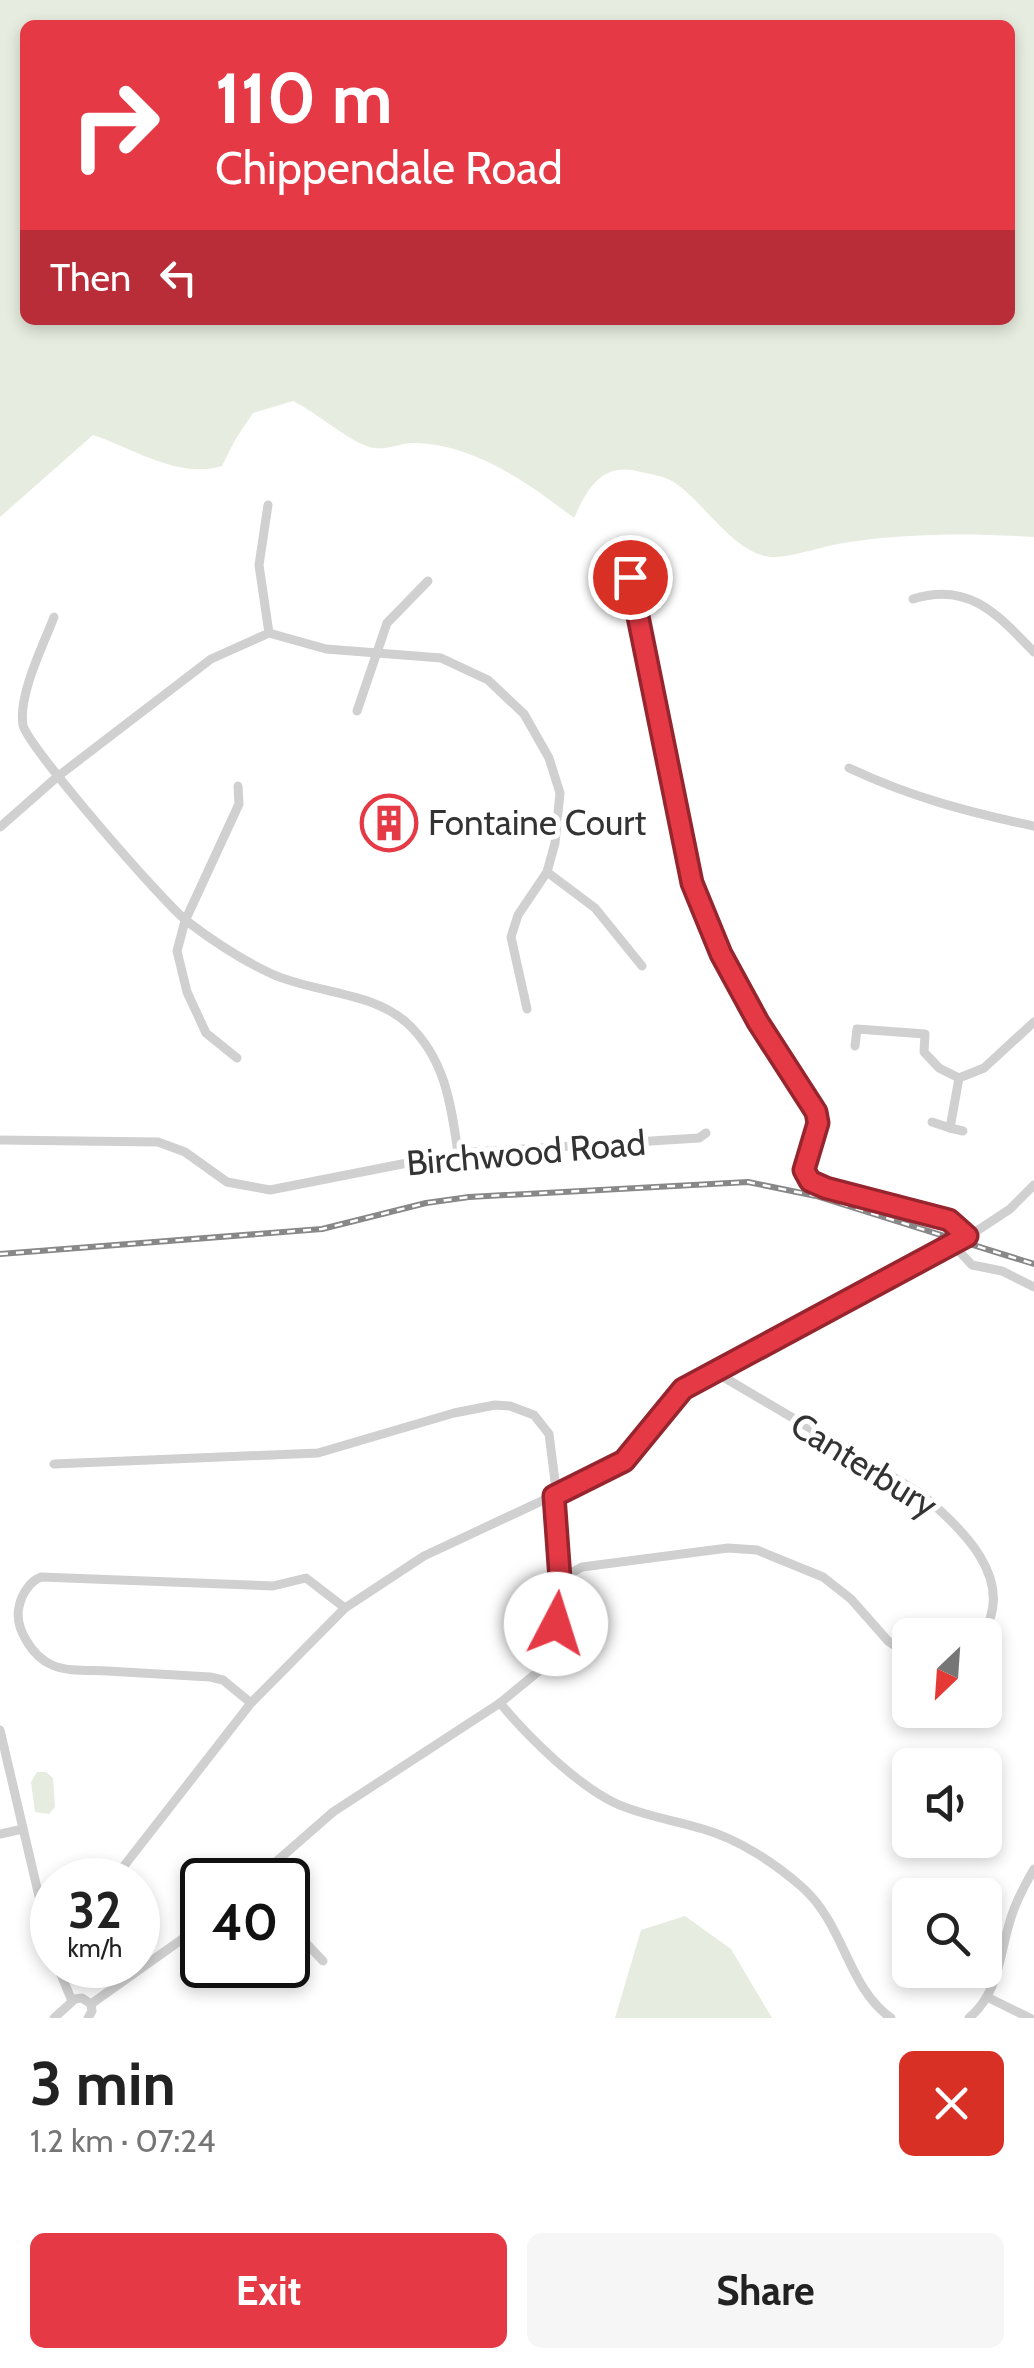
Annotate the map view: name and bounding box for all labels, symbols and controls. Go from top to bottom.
text: 110 m [215,55,393,141]
icon: right [50,60,180,190]
text: Chippendale Road [215,141,563,195]
icon: left [151,250,206,305]
text: Then [50,254,131,301]
pin [588,535,673,620]
icon: arrive [603,550,658,605]
building icon: Fontaine Court [359,793,419,853]
place label: Fontaine Court [428,801,646,844]
street label: Birchwood Road [404,1121,647,1184]
street label: Canterbury [783,1403,946,1527]
position arrow [504,1572,608,1676]
north arrow [892,1618,1002,1728]
map controls [892,1618,1002,1988]
button: sound [892,1748,1002,1858]
speed limit sign: 40 [180,1858,310,1988]
button: search [892,1878,1002,1988]
text: 32 [68,1880,122,1941]
text: km/h [68,1933,122,1963]
text: 3 min [30,2047,176,2120]
button: close [899,2051,1004,2156]
text: 1.2 km · 07:24 [30,2121,215,2160]
button: Exit [30,2233,507,2348]
button: Share [527,2233,1004,2348]

